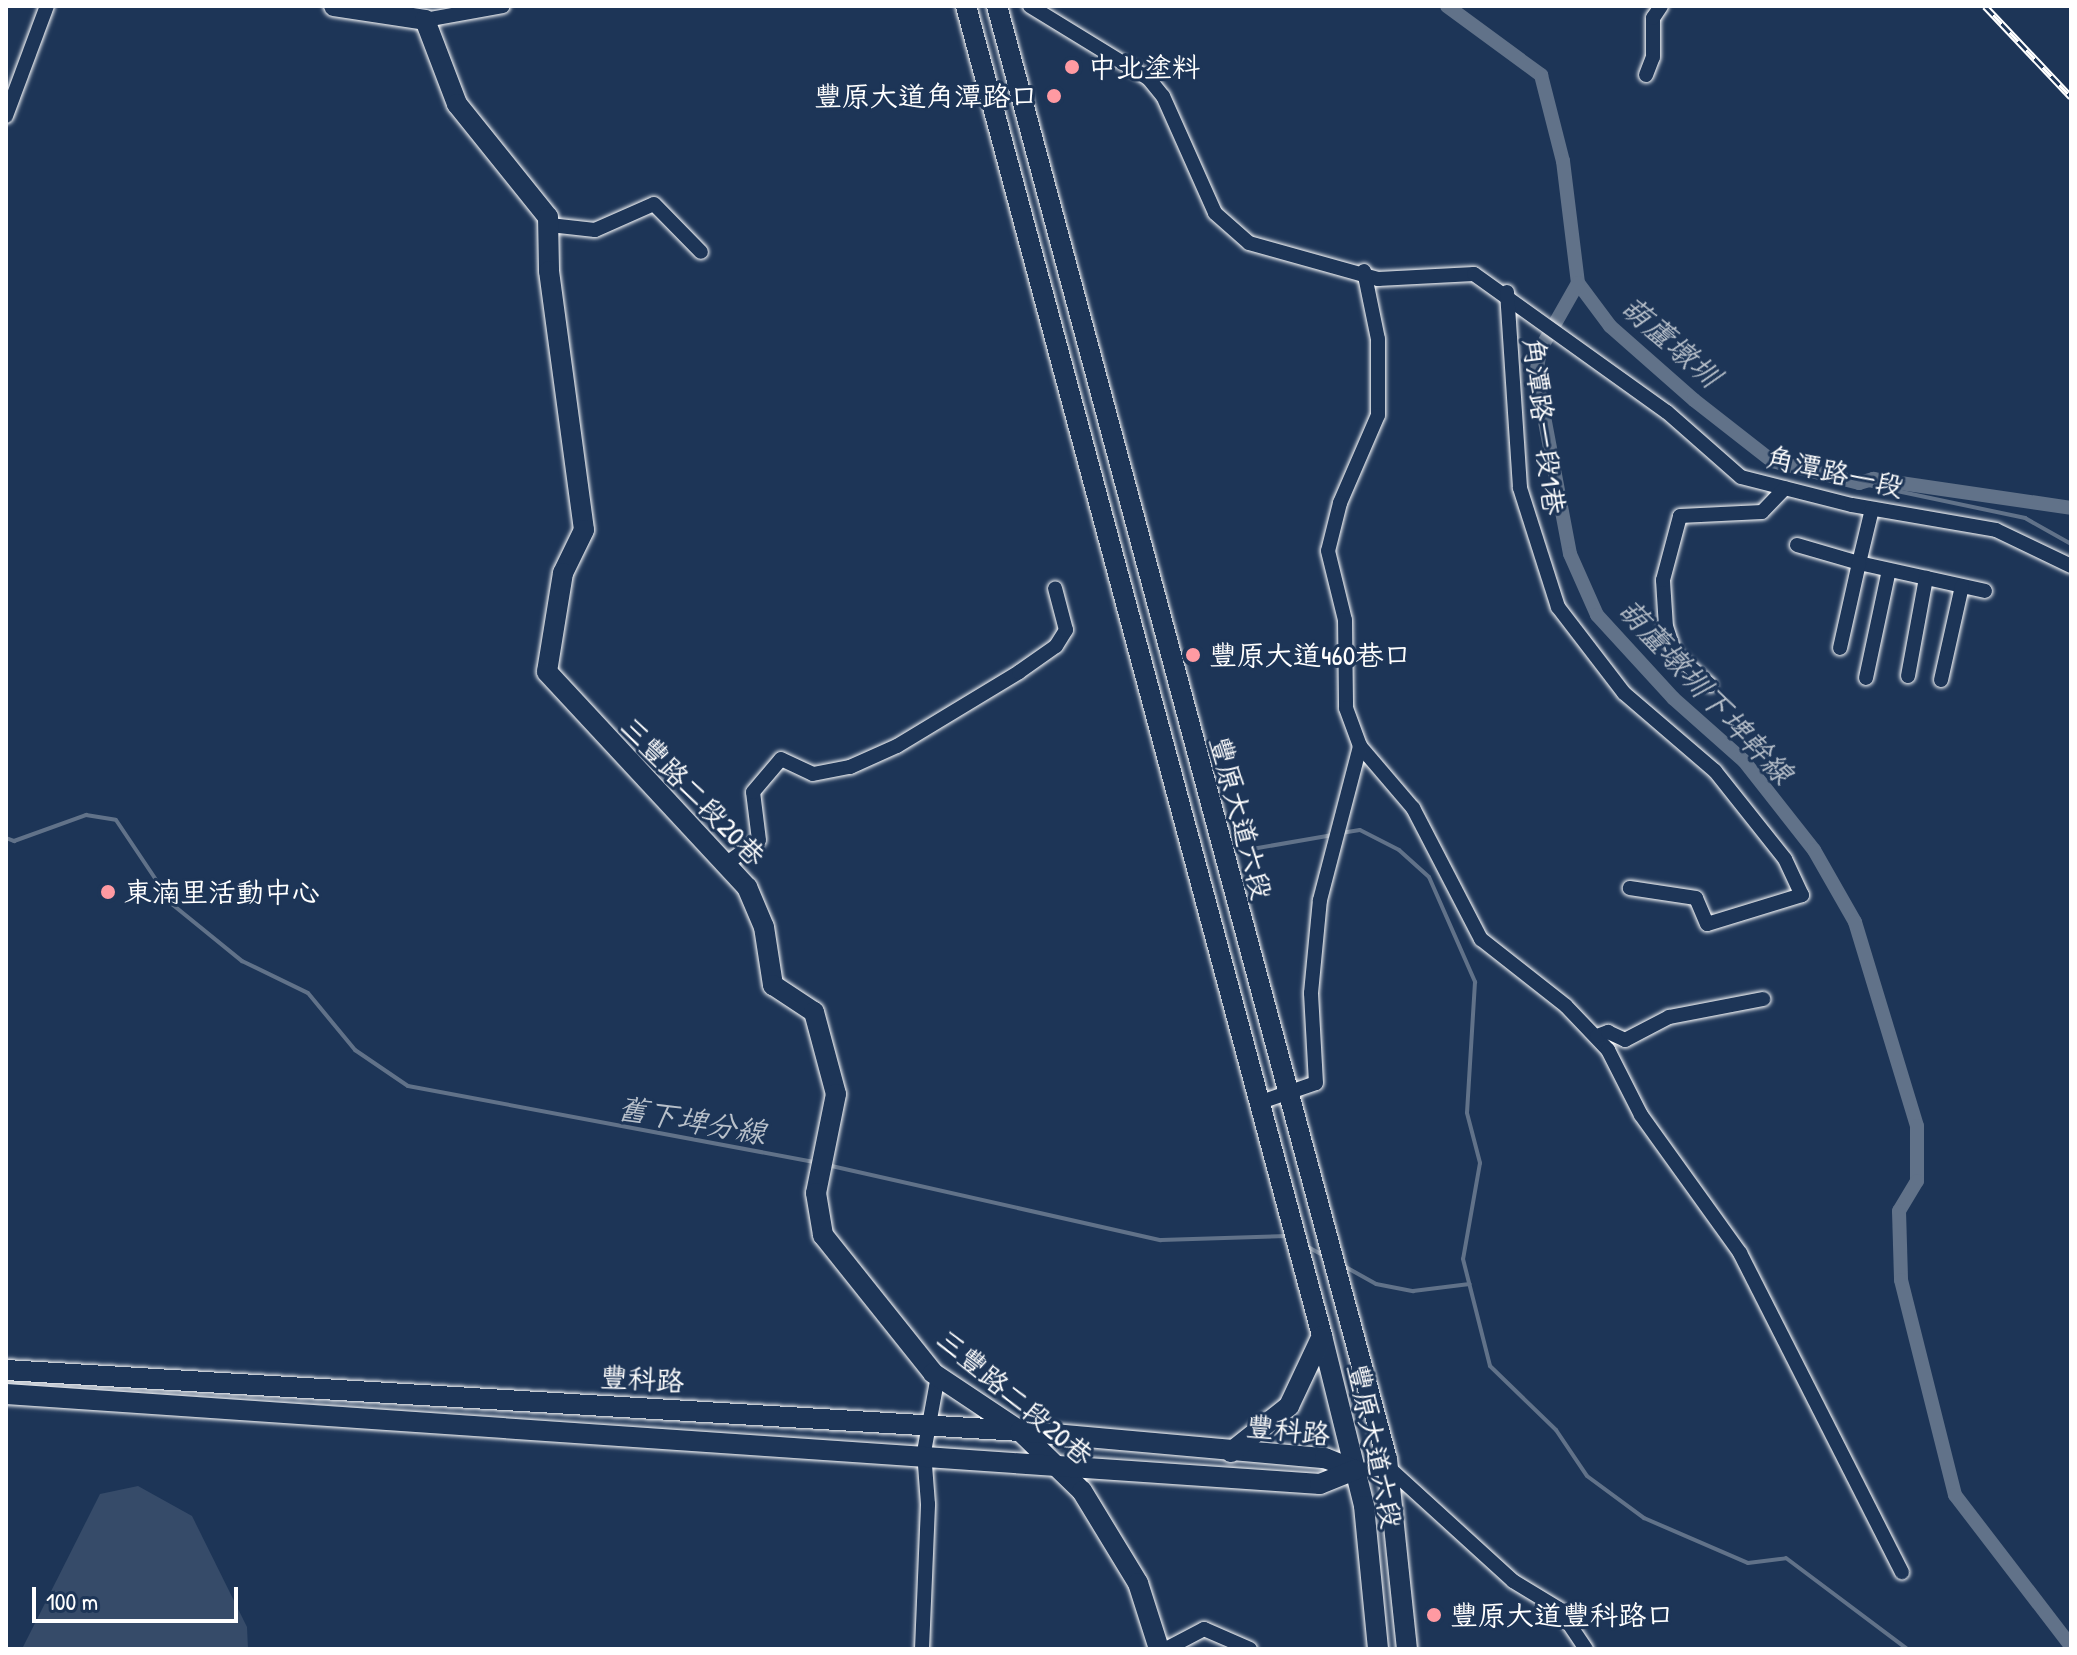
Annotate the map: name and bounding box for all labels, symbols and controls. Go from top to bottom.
place label: 中北塗料 [1088,50,1200,84]
marker: 中北塗料 [1063,58,1081,76]
place label: 豐原大道角潭路口 [814,79,1038,113]
marker: 豐原大道角潭路口 [1045,87,1063,105]
water label: 葫蘆墩圳 [1614,288,1728,394]
street label: 角潭路一段1巷 [1516,336,1572,516]
street label: 角潭路一段 [1763,440,1907,504]
water label: 葫蘆墩圳下埤幹線 [1611,591,1801,791]
place label: 豐原大道460巷口 [1209,638,1411,672]
marker: 豐原大道460巷口 [1184,646,1202,664]
street label: 三豐路二段20巷 [614,710,772,872]
street label: 豐原大道六段 [1203,733,1279,903]
place label: 東湳里活動中心 [124,875,320,909]
marker: 東湳里活動中心 [99,883,117,901]
water label: 舊下埤分線 [615,1089,769,1151]
street label: 三豐路二段20巷 [930,1322,1100,1472]
street label: 豐科路 [599,1360,685,1398]
street label: 豐原大道六段 [1341,1360,1409,1532]
street label: 豐科路 [1244,1409,1332,1451]
scale bar [36,1571,242,1621]
text: 100 m [46,1585,98,1617]
place label: 豐原大道豐科路口 [1450,1598,1674,1632]
marker: 豐原大道豐科路口 [1425,1606,1443,1624]

